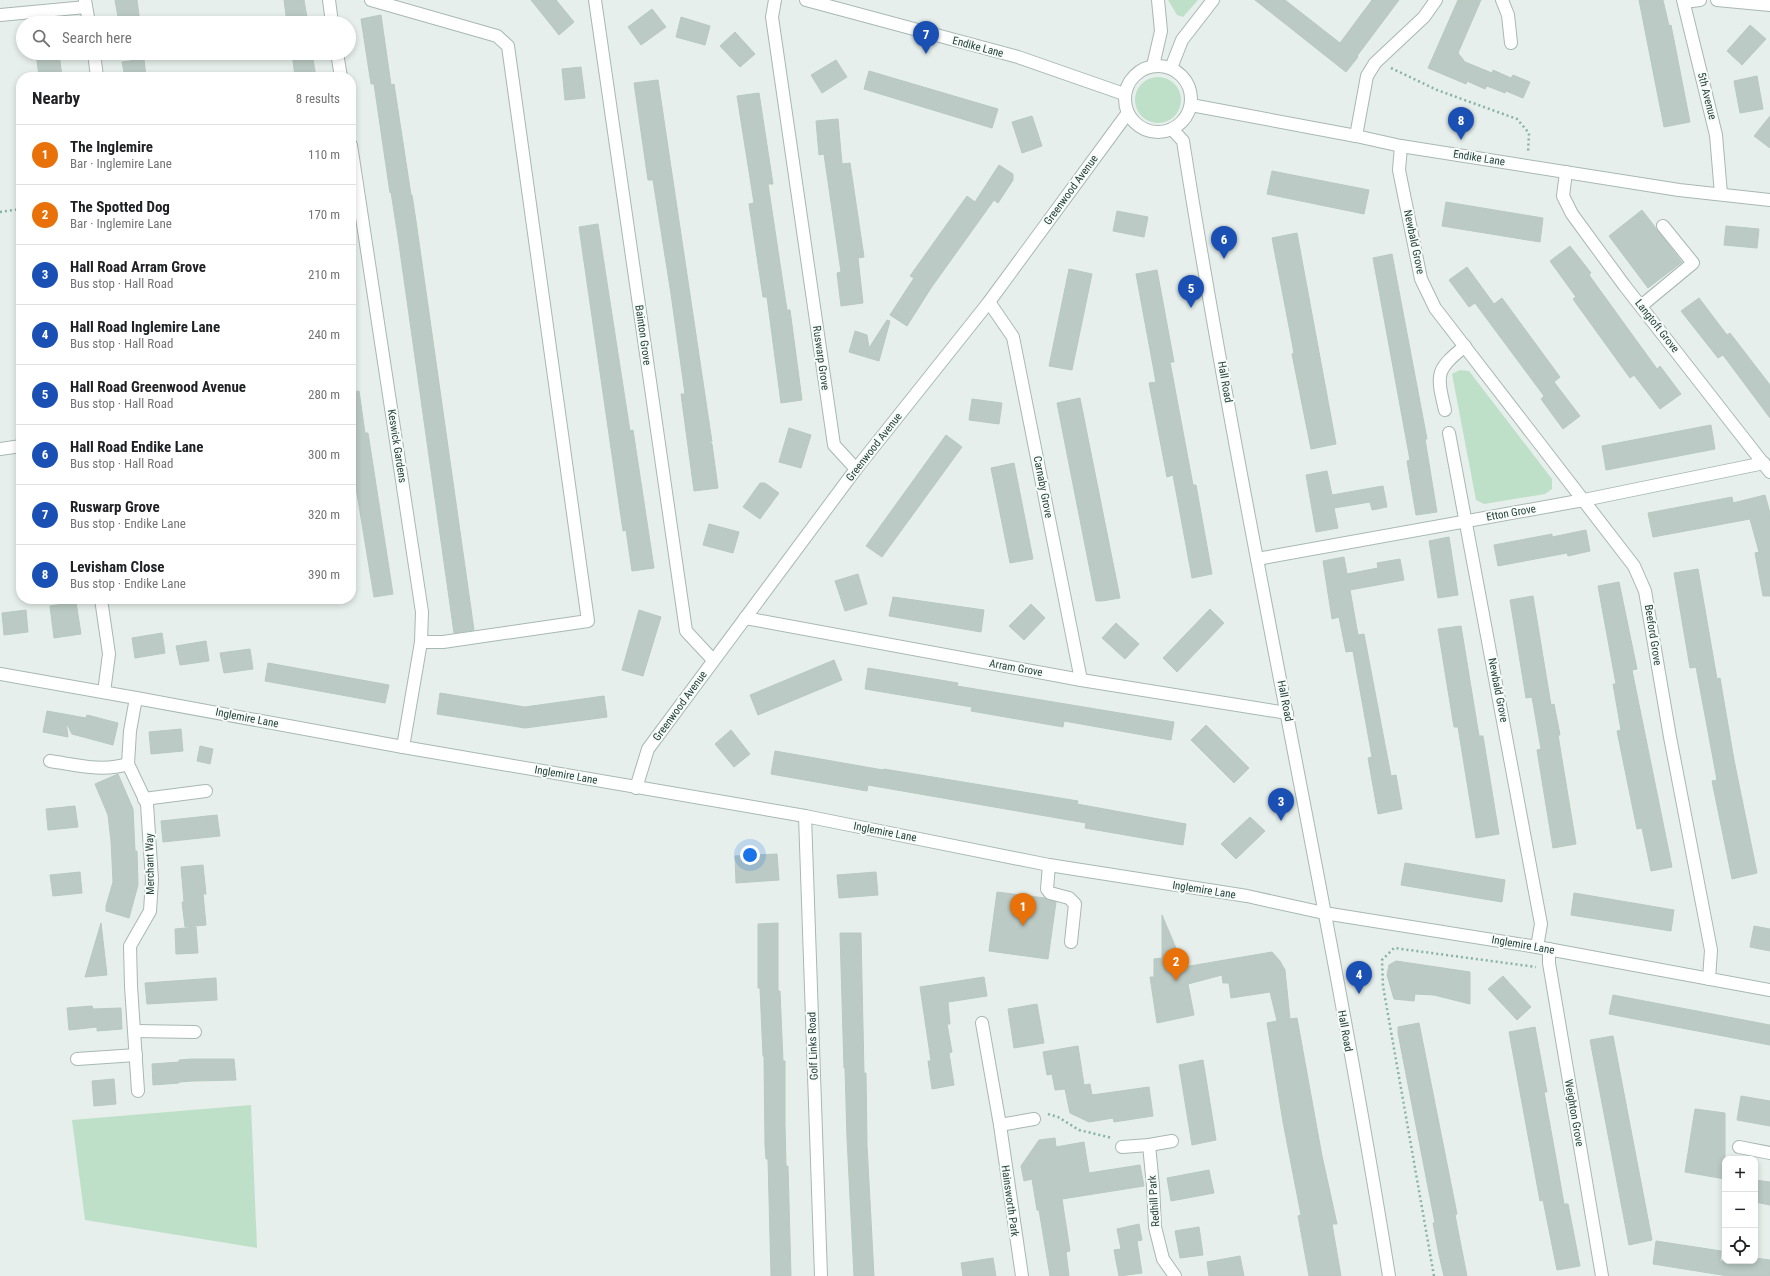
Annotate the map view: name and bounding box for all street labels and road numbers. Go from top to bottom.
street label: Endike Lane [951,34,1005,60]
street label: 5th Avenue [1695,71,1719,121]
street label: Endike Lane [1452,147,1506,169]
street label: Greenwood Avenue [1041,153,1101,227]
street label: Newbald Grove [1401,209,1427,275]
street label: Langtoft Grove [1632,297,1682,355]
street label: Bainton Grove [632,304,654,366]
street label: Ruswarp Grove [810,325,832,391]
street label: Hall Road [1215,360,1235,404]
street label: Keswick Gardens [385,408,409,484]
street label: Greenwood Avenue [843,410,905,484]
street label: Carnaby Grove [1031,455,1055,519]
street label: Etton Grove [1485,502,1537,524]
street label: Beeford Grove [1642,604,1664,666]
street label: Arram Grove [988,657,1044,679]
street label: Newbald Grove [1485,657,1511,723]
street label: Greenwood Avenue [650,669,710,743]
street label: Hall Road [1275,679,1295,723]
street label: Inglemire Lane [214,706,280,730]
street label: Inglemire Lane [533,763,599,787]
street label: Inglemire Lane [852,820,918,844]
street label: Merchant Way [143,833,157,895]
street label: Inglemire Lane [1171,879,1237,901]
street label: Inglemire Lane [1490,933,1556,957]
street label: Hall Road [1335,1009,1355,1053]
street label: Golf Links Road [805,1012,821,1080]
street label: Weighton Grove [1562,1078,1586,1148]
street label: Hainsworth Park [999,1164,1021,1238]
street label: Redhill Park [1146,1175,1162,1227]

